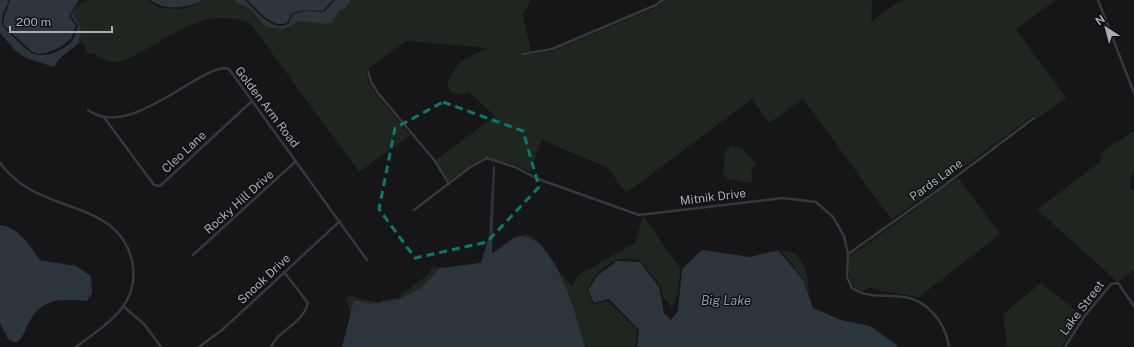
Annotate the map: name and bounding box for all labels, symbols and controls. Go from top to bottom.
scale bar [10,8,112,34]
north arrow [1086,8,1126,48]
text: N [1093,13,1107,27]
text: 200 m [16,15,51,29]
street label: Golden Arm Road [232,64,302,150]
street label: Cleo Lane [159,128,209,176]
street label: Pards Lane [907,156,965,204]
street label: Rocky Hill Drive [202,167,277,237]
street label: Mitnik Drive [679,186,747,208]
street label: Snook Drive [235,251,293,307]
street label: Lake Street [1057,278,1107,338]
water label: Big Lake [701,293,751,308]

